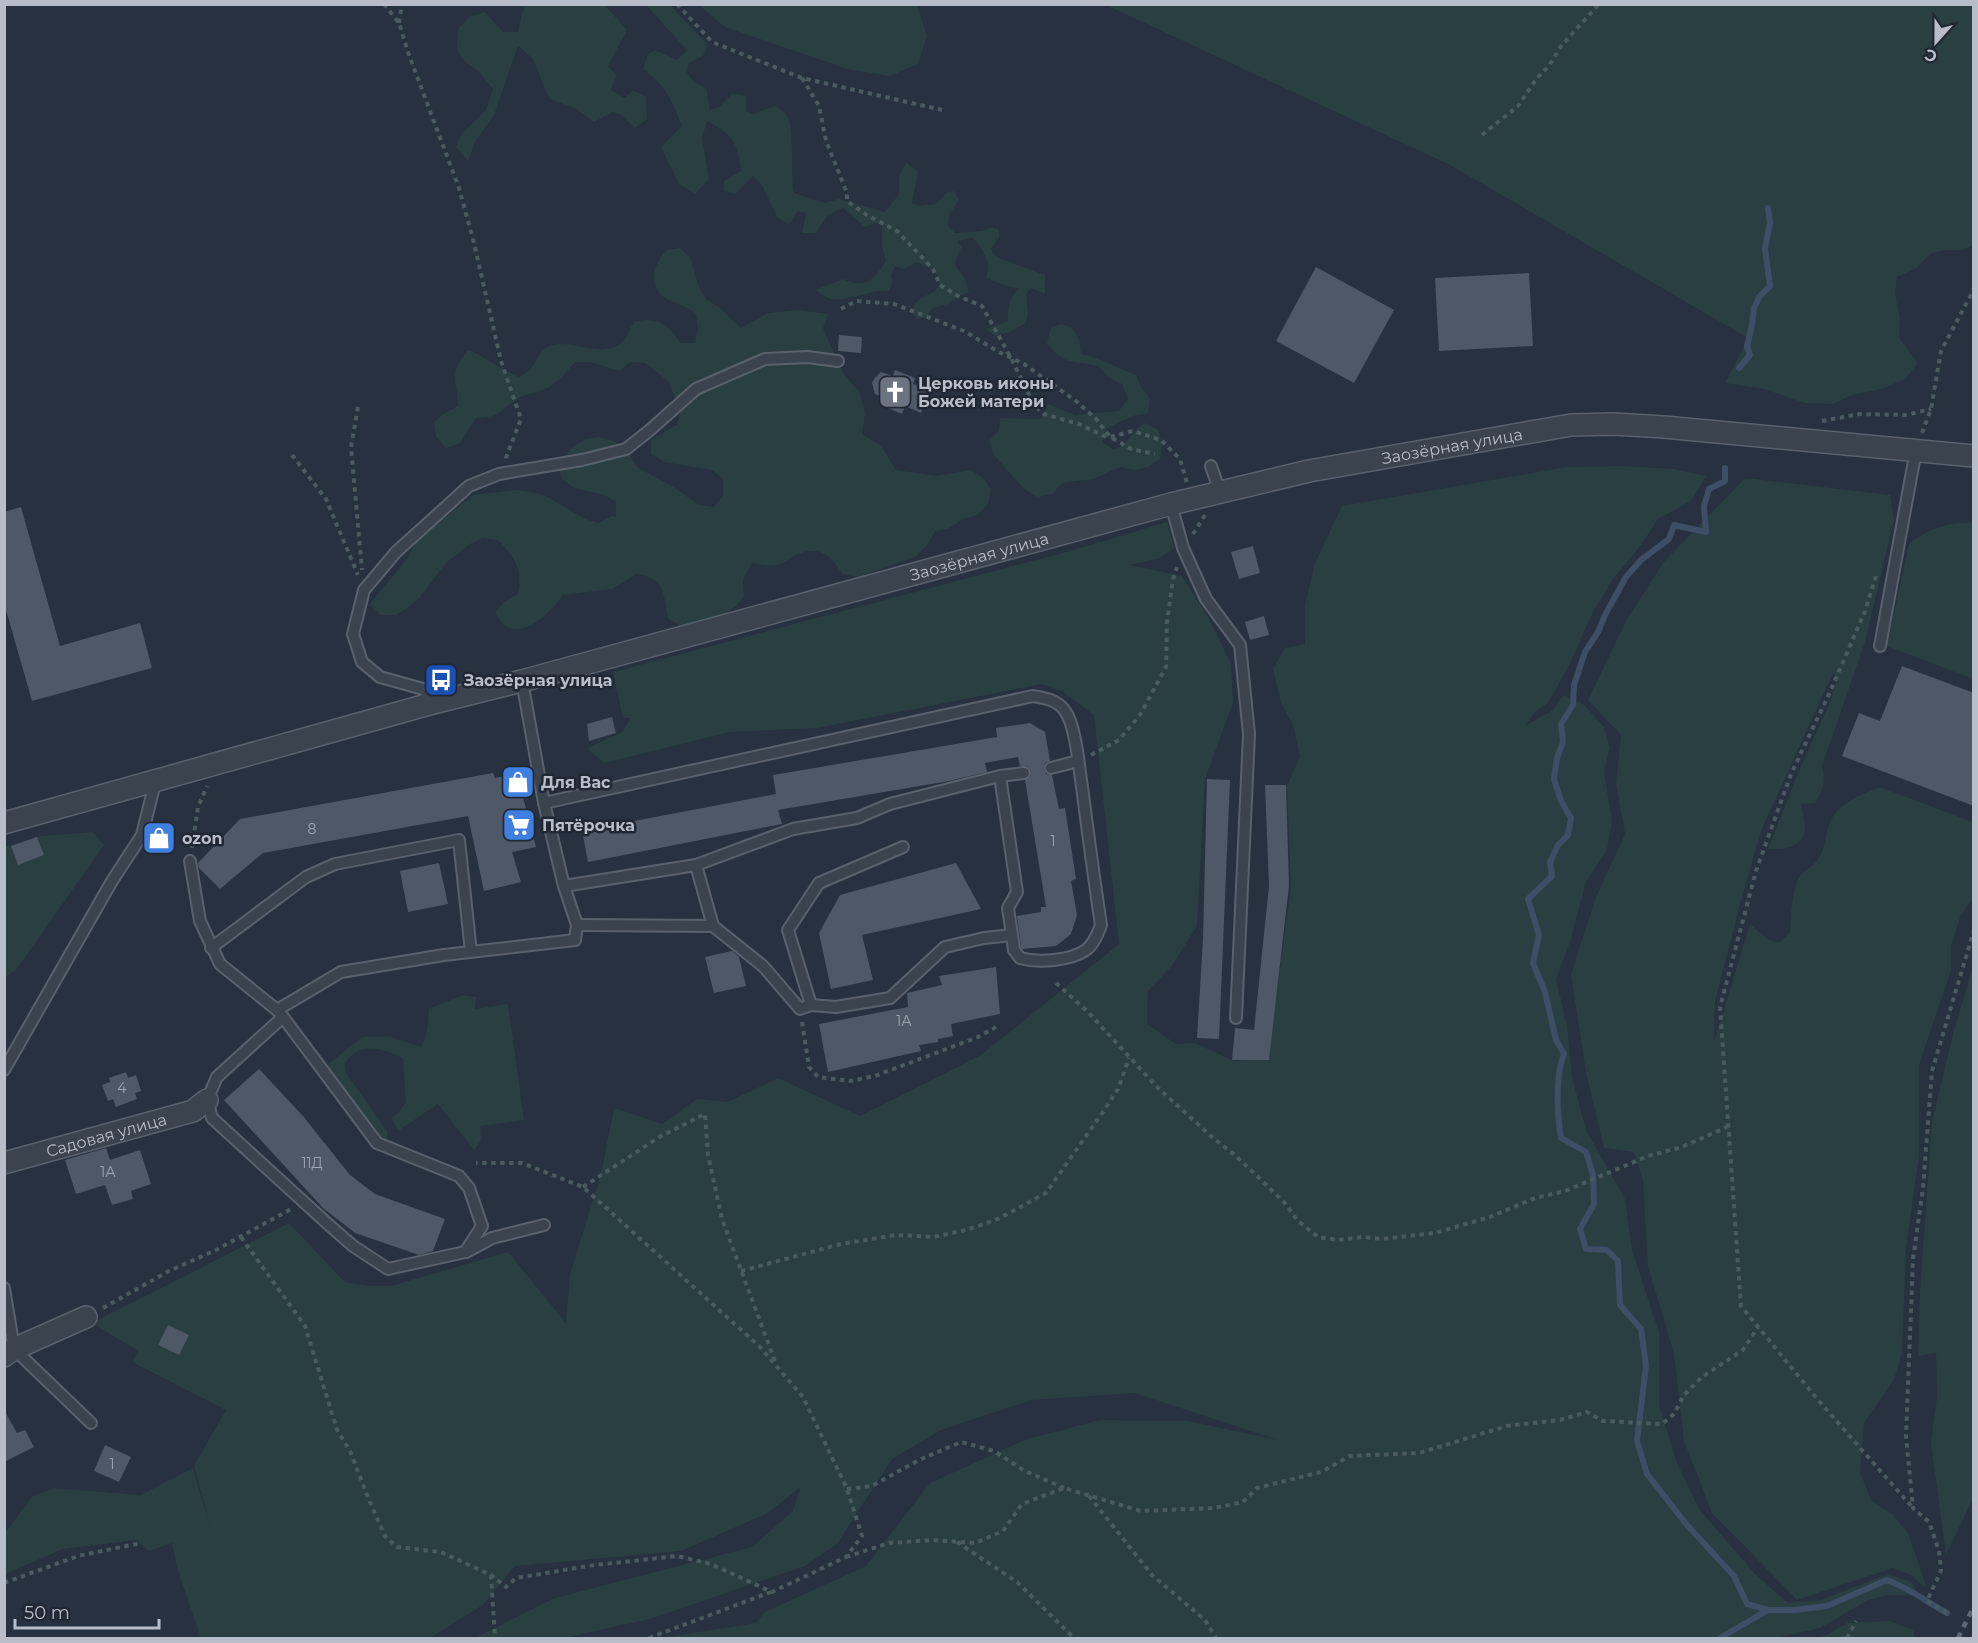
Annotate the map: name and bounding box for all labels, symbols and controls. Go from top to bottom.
north arrow [1906,12,1966,72]
text: С [1922,44,1940,66]
church icon: Церковь иконы Божей матери [877,374,913,410]
place label: Церковь иконы Божей матери [918,374,1054,411]
street label: Заозёрная улица [1380,424,1524,468]
street label: Заозёрная улица [908,528,1051,584]
bus stop icon: Заозёрная улица [423,662,459,698]
place label: Заозёрная улица [463,671,612,690]
shop icon: Для Вас [500,764,536,800]
place label: Для Вас [541,773,611,792]
supermarket icon: Пятёрочка [501,807,537,843]
place label: Пятёрочка [542,816,635,835]
shop icon: ozon [141,820,177,856]
house number: 8 [308,820,317,838]
place label: ozon [182,829,223,848]
house number: 1 [1050,832,1056,850]
house number: 1А [896,1012,912,1030]
house number: 4 [117,1079,127,1097]
street label: Садовая улица [44,1109,169,1161]
house number: 11Д [301,1154,323,1172]
house number: 1А [100,1163,116,1181]
house number: 1 [109,1455,115,1473]
scale bar [15,1592,159,1630]
text: 50 m [24,1602,70,1624]

